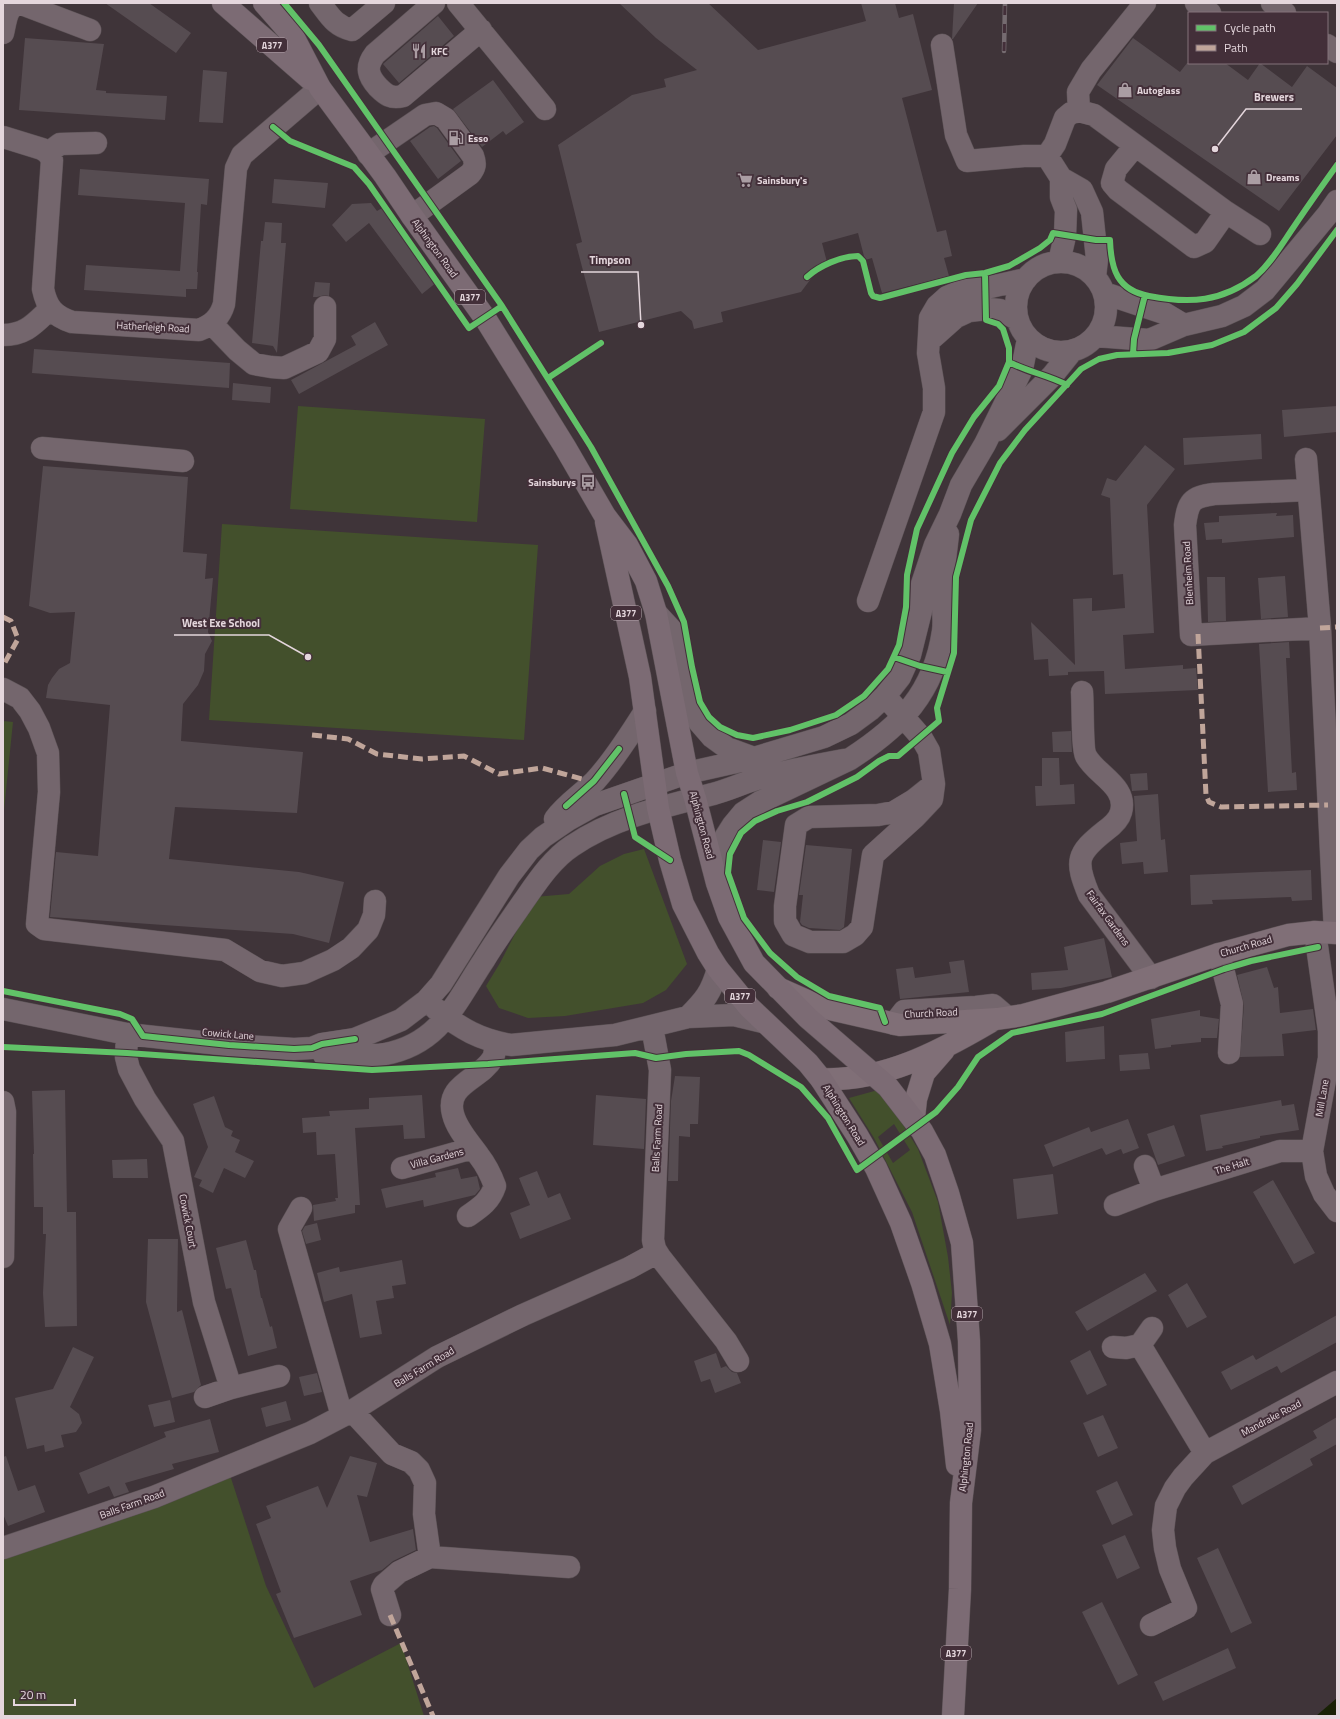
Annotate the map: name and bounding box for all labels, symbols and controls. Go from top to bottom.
legend [1188,12,1328,64]
text: Cycle path [1224,18,1276,37]
road number: A377 [257,38,287,52]
text: Path [1224,38,1248,57]
restaurant icon: KFC [410,42,428,60]
place label: KFC [431,44,448,59]
shop icon: Autoglass [1116,81,1134,99]
place label: Autoglass [1137,83,1180,98]
callout: Brewers [1246,86,1302,109]
text: Brewers [1254,89,1294,105]
fuel station icon: Esso [447,129,465,147]
place label: Esso [468,131,488,146]
shop icon: Dreams [1245,168,1263,186]
place label: Dreams [1266,170,1300,185]
supermarket icon: Sainsbury's [736,171,754,189]
place label: Sainsbury's [757,173,807,188]
street label: Alphington Road [408,215,462,281]
callout: Timpson [581,249,638,272]
text: Timpson [590,252,630,268]
road number: A377 [455,290,485,304]
street label: Hatherleigh Road [116,318,190,336]
bus stop icon: Sainsburys [579,473,597,491]
place label: Sainsburys [528,475,576,490]
street label: Blenheim Road [1179,541,1197,605]
road number: A377 [611,606,641,620]
callout: West Exe School [174,612,269,635]
text: West Exe School [182,615,260,631]
street label: Alphington Road [686,789,718,861]
street label: Fairfax Gardens [1083,887,1134,949]
street label: Church Road [1218,931,1274,961]
road number: A377 [725,989,755,1003]
street label: Church Road [904,1004,958,1022]
street label: Cowick Lane [201,1024,255,1044]
street label: Mill Lane [1311,1078,1333,1118]
street label: Alphington Road [819,1082,869,1148]
street label: Balls Farm Road [648,1104,666,1172]
street label: Villa Gardens [409,1144,466,1172]
street label: The Halt [1213,1154,1252,1178]
street label: Cowick Court [175,1193,201,1250]
road number: A377 [952,1307,982,1321]
street label: Balls Farm Road [391,1343,457,1391]
street label: Mandrake Road [1238,1396,1304,1440]
street label: Alphington Road [955,1422,977,1492]
street label: Balls Farm Road [97,1485,167,1523]
road number: A377 [941,1646,971,1660]
scale bar [14,1681,75,1707]
text: 20 m [20,1685,46,1704]

